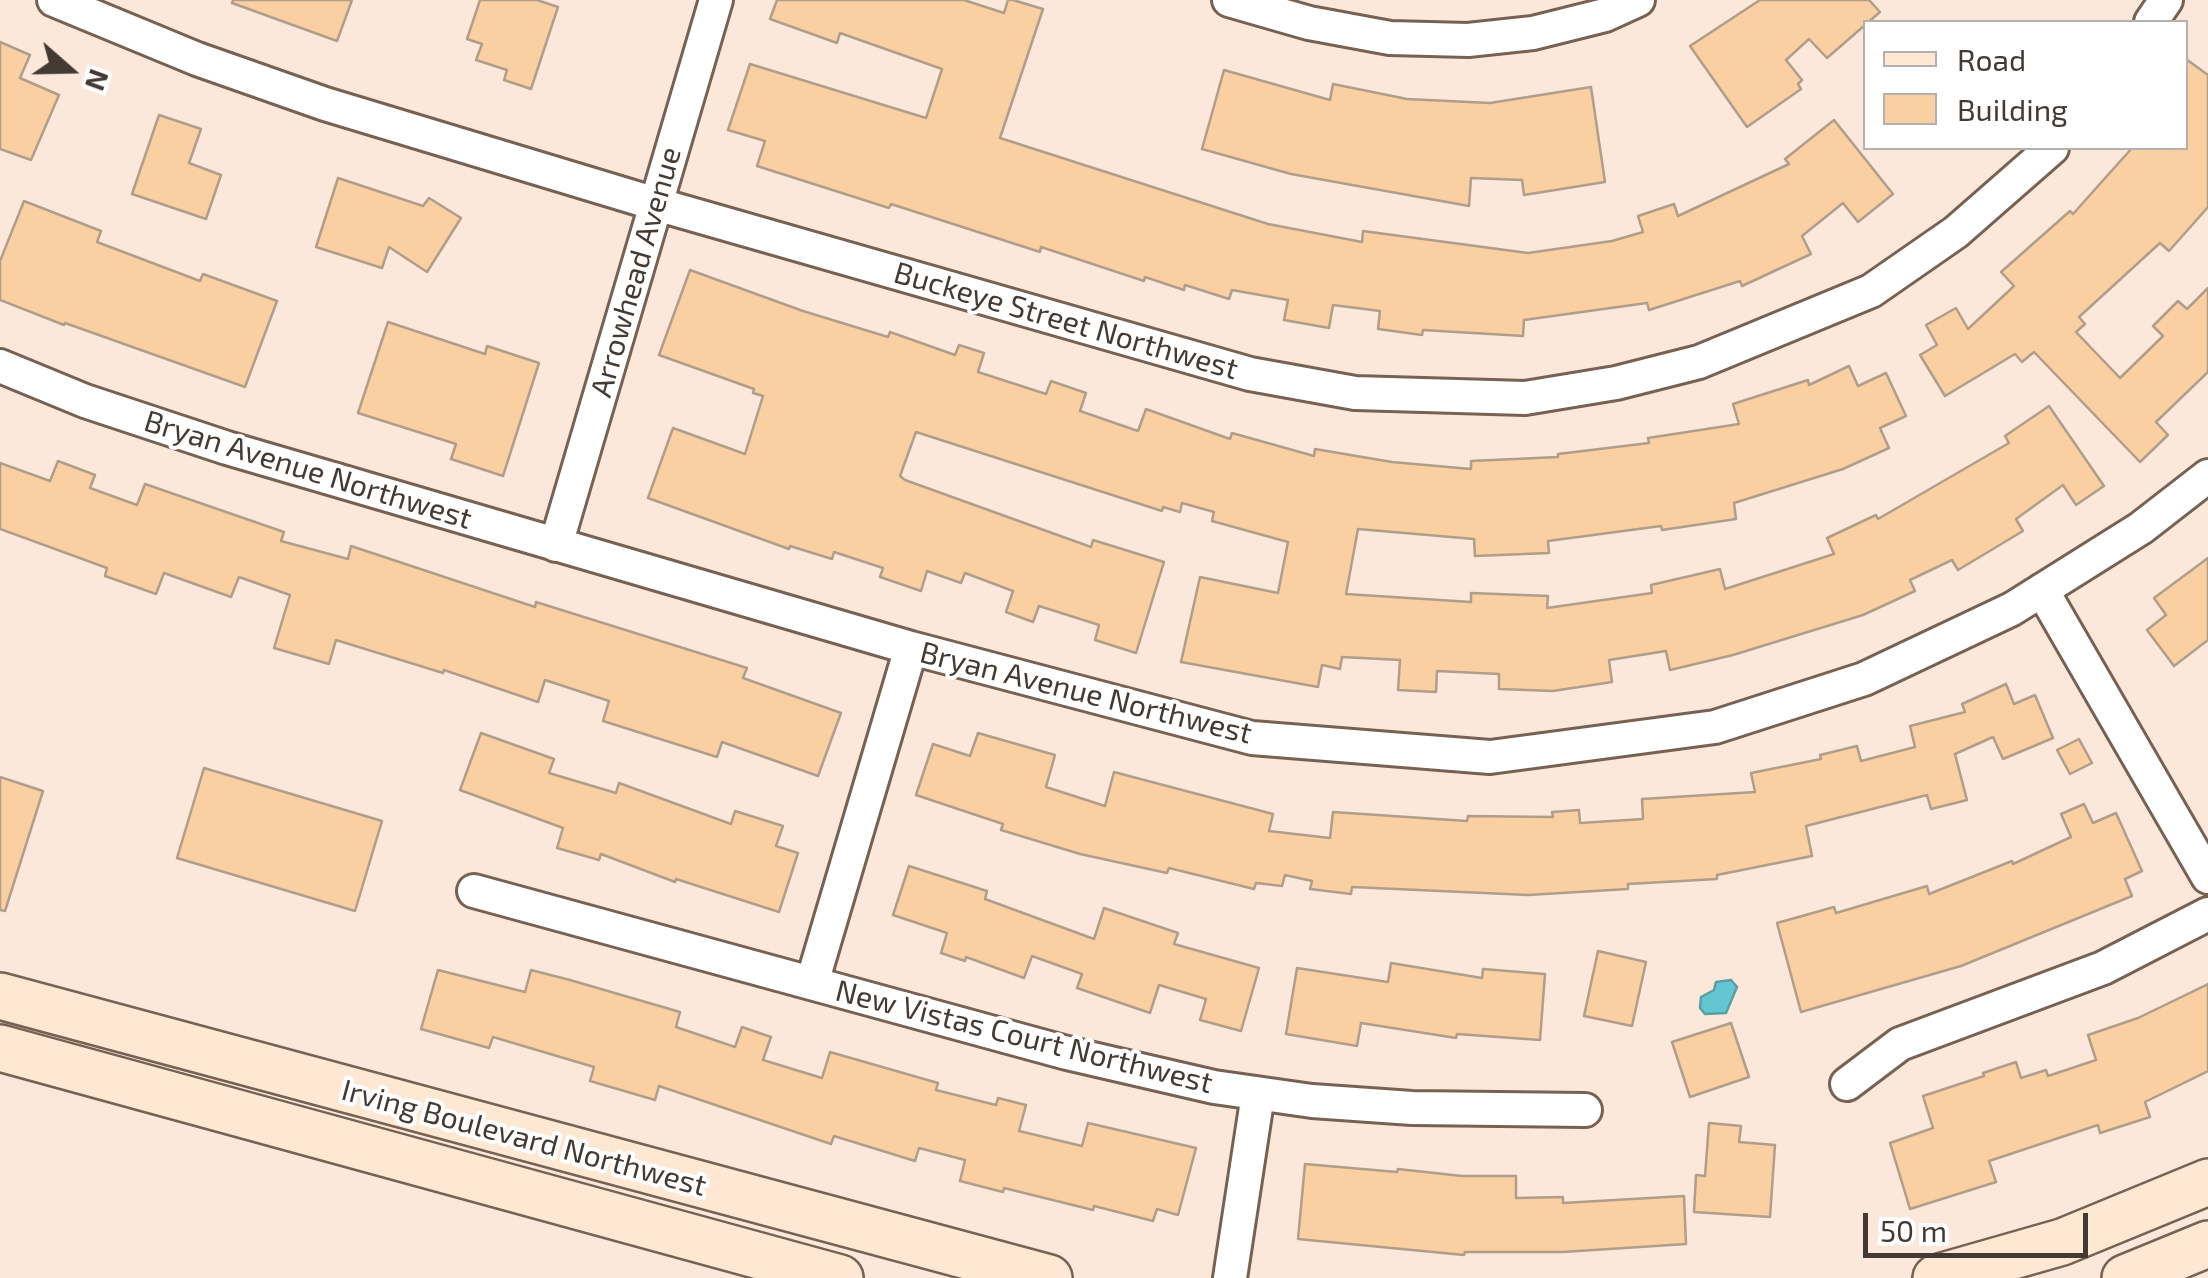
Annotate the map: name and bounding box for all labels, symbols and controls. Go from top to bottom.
north arrow [20,20,120,120]
legend [1863,20,2188,150]
text: Road [1957,41,2026,77]
text: N [79,65,118,96]
text: Building [1957,91,2068,127]
street label: Arrowhead Avenue [583,143,689,401]
street label: Buckeye Street Northwest [890,255,1242,387]
street label: Bryan Avenue Northwest [140,403,476,537]
street label: Bryan Avenue Northwest [916,634,1256,752]
street label: New Vistas Court Northwest [832,973,1216,1101]
street label: Irving Boulevard Northwest [338,1072,710,1204]
scale bar [1868,1193,2093,1255]
text: 50 m [1880,1212,1947,1248]

